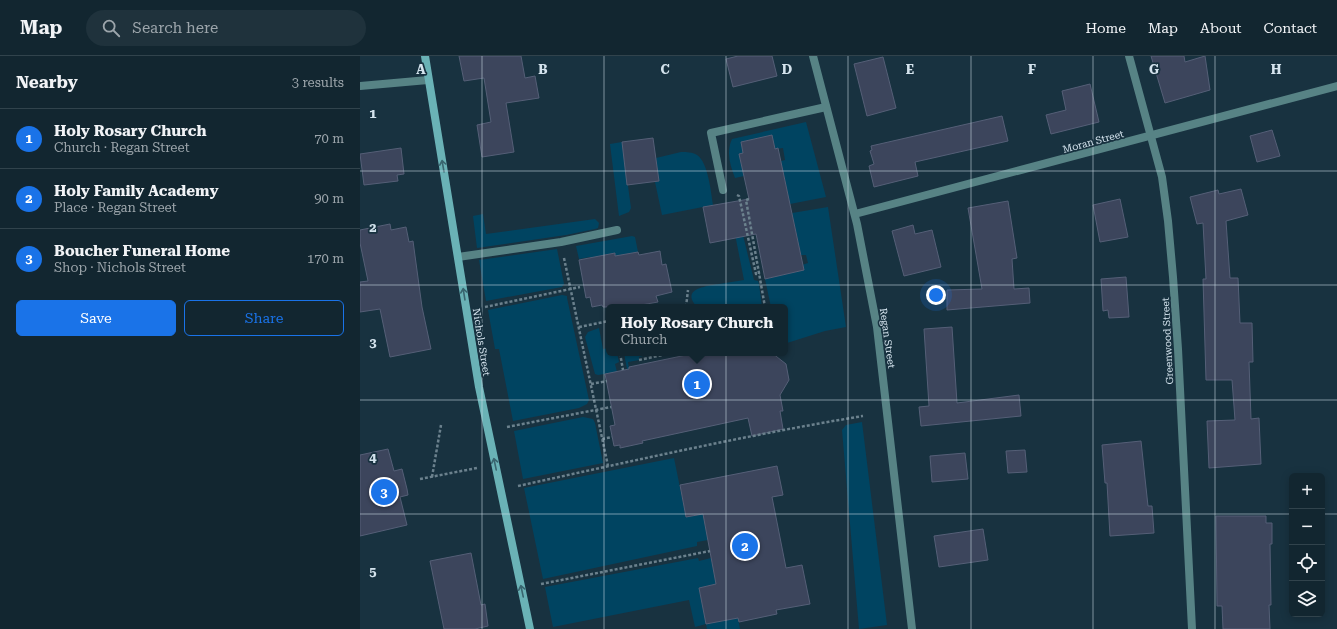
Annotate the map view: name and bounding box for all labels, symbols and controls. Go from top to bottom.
search box [86,10,366,46]
text: Map [20,16,62,39]
icon: search [100,17,122,39]
text: Search here [132,19,218,37]
text: Home [1085,20,1126,36]
text: Map [1148,20,1178,36]
text: About [1200,20,1242,36]
text: Contact [1264,20,1317,36]
text: A [416,62,426,77]
text: B [538,62,548,77]
text: C [660,62,670,77]
text: D [782,62,792,77]
text: E [906,62,914,77]
text: F [1028,62,1036,77]
text: G [1149,62,1159,77]
text: H [1271,62,1282,77]
text: Nearby [16,72,78,92]
text: 3 results [292,75,344,90]
text: 1 [369,106,377,121]
text: Holy Rosary Church [54,122,206,140]
street label: Moran Street [1061,128,1125,155]
text: 1 [25,131,33,146]
text: 70 m [314,131,344,146]
text: Church · Regan Street [54,140,190,155]
one-way arrow [439,160,447,173]
text: Holy Family Academy [54,182,218,200]
text: 2 [25,191,33,206]
text: 90 m [314,191,344,206]
text: Place · Regan Street [54,200,177,215]
text: 2 [369,220,377,235]
text: Boucher Funeral Home [54,242,230,260]
text: 3 [25,251,33,266]
text: 170 m [307,251,344,266]
text: Shop · Nichols Street [54,260,186,275]
your location [926,285,946,305]
one-way arrow [460,288,468,301]
street label: Greenwood Street [1160,297,1175,385]
button: Save [16,300,176,336]
button: Share [184,300,344,336]
popup [606,304,788,356]
street label: Nichols Street [471,307,492,377]
street label: Regan Street [878,307,897,369]
text: Holy Rosary Church [621,314,773,332]
text: Church [621,332,667,347]
text: 3 [369,335,377,350]
pin: 1 [684,369,710,399]
text: 4 [369,450,377,465]
one-way arrow [490,458,498,471]
map controls [1289,473,1325,617]
button: + [1289,473,1325,509]
pin: 3 [371,477,397,507]
button: − [1289,509,1325,545]
pin: 2 [732,531,758,561]
button: locate [1289,545,1325,581]
text: 5 [369,564,377,579]
button: layers [1289,581,1325,617]
one-way arrow [517,585,525,598]

